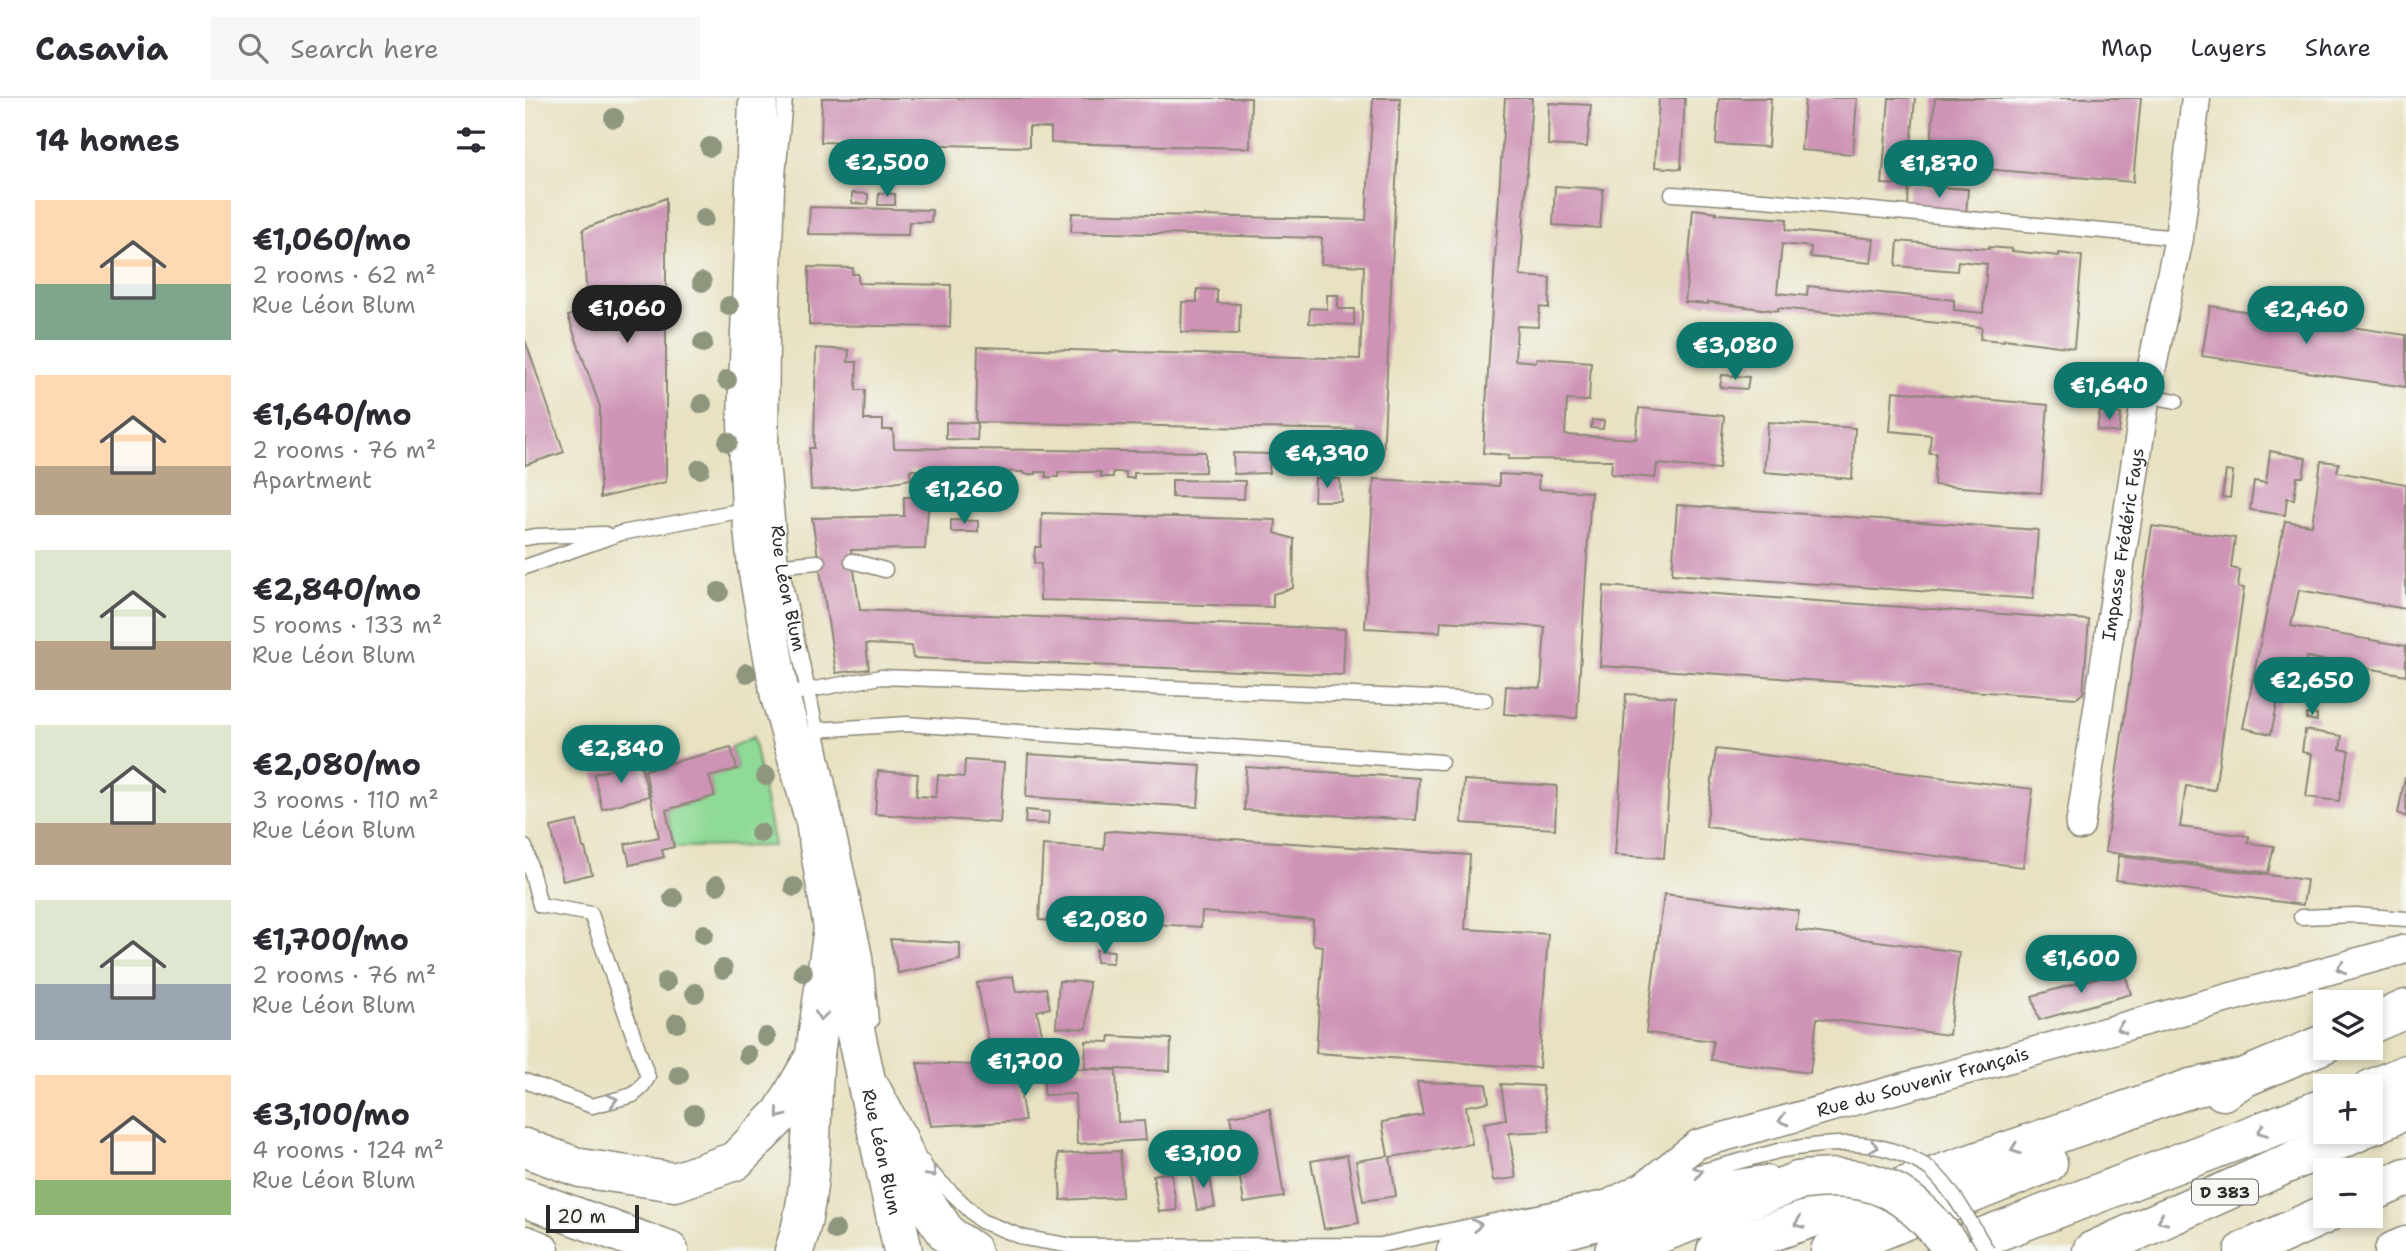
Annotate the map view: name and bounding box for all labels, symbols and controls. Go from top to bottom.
search box [210,17,700,80]
text: Casavia [35,26,168,71]
icon: search [234,29,272,67]
text: Search here [290,31,439,66]
text: Map [2101,32,2152,64]
text: Layers [2190,32,2267,64]
text: Share [2305,32,2371,64]
text: 14 homes [35,120,180,161]
icon: filters [452,121,490,159]
pin: €2,500 [830,140,944,199]
pin: €1,870 [1882,140,1996,200]
text: €2,500 [845,147,929,177]
text: €1,870 [1900,148,1978,178]
text: €1,060/mo [252,219,411,260]
icon: home [91,228,175,312]
text: 2 rooms · 62 m² [252,260,436,290]
pin: €1,060 [570,286,684,345]
pin: €2,460 [2249,286,2363,346]
text: Rue Léon Blum [252,290,416,320]
text: €1,060 [588,293,666,323]
text: €2,460 [2263,294,2349,324]
pin: €3,080 [1678,322,1792,382]
text: €3,080 [1692,330,1778,360]
pin: €1,640 [2052,362,2166,422]
text: €1,640 [2070,370,2148,400]
text: €1,640/mo [252,394,412,435]
icon: home [91,403,175,487]
pin: €4,390 [1270,430,1384,490]
text: 2 rooms · 76 m² [252,435,436,465]
text: €4,390 [1285,438,1369,468]
street label: Impasse Frédéric Fays [2097,446,2150,642]
text: Apartment [252,465,372,495]
pin: €1,260 [907,466,1021,526]
text: €1,260 [925,474,1003,504]
street label: Rue Léon Blum [766,524,811,654]
text: €2,840/mo [252,569,421,610]
icon: home [91,578,175,662]
text: 5 rooms · 133 m² [252,610,442,640]
text: Rue Léon Blum [252,640,416,670]
pin: €2,650 [2255,658,2369,717]
text: €2,650 [2270,665,2354,695]
pin: €2,840 [564,726,678,785]
text: €2,840 [578,733,664,763]
text: €2,080/mo [252,744,421,785]
icon: home [91,753,175,837]
text: 3 rooms · 110 m² [252,785,439,815]
text: Rue Léon Blum [252,815,416,845]
pin: €2,080 [1048,896,1162,956]
text: €2,080 [1062,904,1148,934]
text: €1,700/mo [252,919,409,960]
icon: home [91,928,175,1012]
pin: €1,600 [2024,936,2138,995]
text: €1,600 [2042,943,2120,973]
text: 2 rooms · 76 m² [252,960,436,990]
one-way arrow [2335,960,2347,975]
text: Rue Léon Blum [252,990,416,1020]
map controls [2313,990,2383,1228]
button: layers [2313,990,2383,1060]
one-way arrow [813,1011,828,1022]
one-way arrow [2115,1020,2127,1035]
pin: €1,700 [968,1038,1082,1098]
street label: Rue du Souvenir Français [1814,1041,2032,1123]
text: €1,700 [987,1046,1063,1076]
button: + [2313,1074,2383,1144]
street label: Rue Léon Blum [856,1087,907,1217]
text: €3,100/mo [252,1094,410,1135]
one-way arrow [606,1094,618,1108]
icon: home [91,1103,175,1187]
one-way arrow [775,1107,788,1119]
one-way arrow [1778,1112,1790,1127]
one-way arrow [2256,1123,2268,1137]
pin: €3,100 [1146,1130,1260,1190]
text: 4 rooms · 124 m² [252,1135,444,1165]
text: €3,100 [1164,1138,1242,1168]
one-way arrow [1868,1138,1880,1153]
one-way arrow [2009,1141,2021,1155]
button: − [2313,1158,2383,1228]
text: Rue Léon Blum [252,1165,416,1195]
one-way arrow [924,1165,936,1178]
one-way arrow [1692,1166,1704,1180]
road number: D 383 [2192,1180,2258,1204]
scale bar [546,1202,639,1234]
text: 20 m [557,1204,606,1229]
one-way arrow [2156,1212,2169,1226]
one-way arrow [1794,1215,1806,1229]
one-way arrow [1471,1219,1483,1234]

